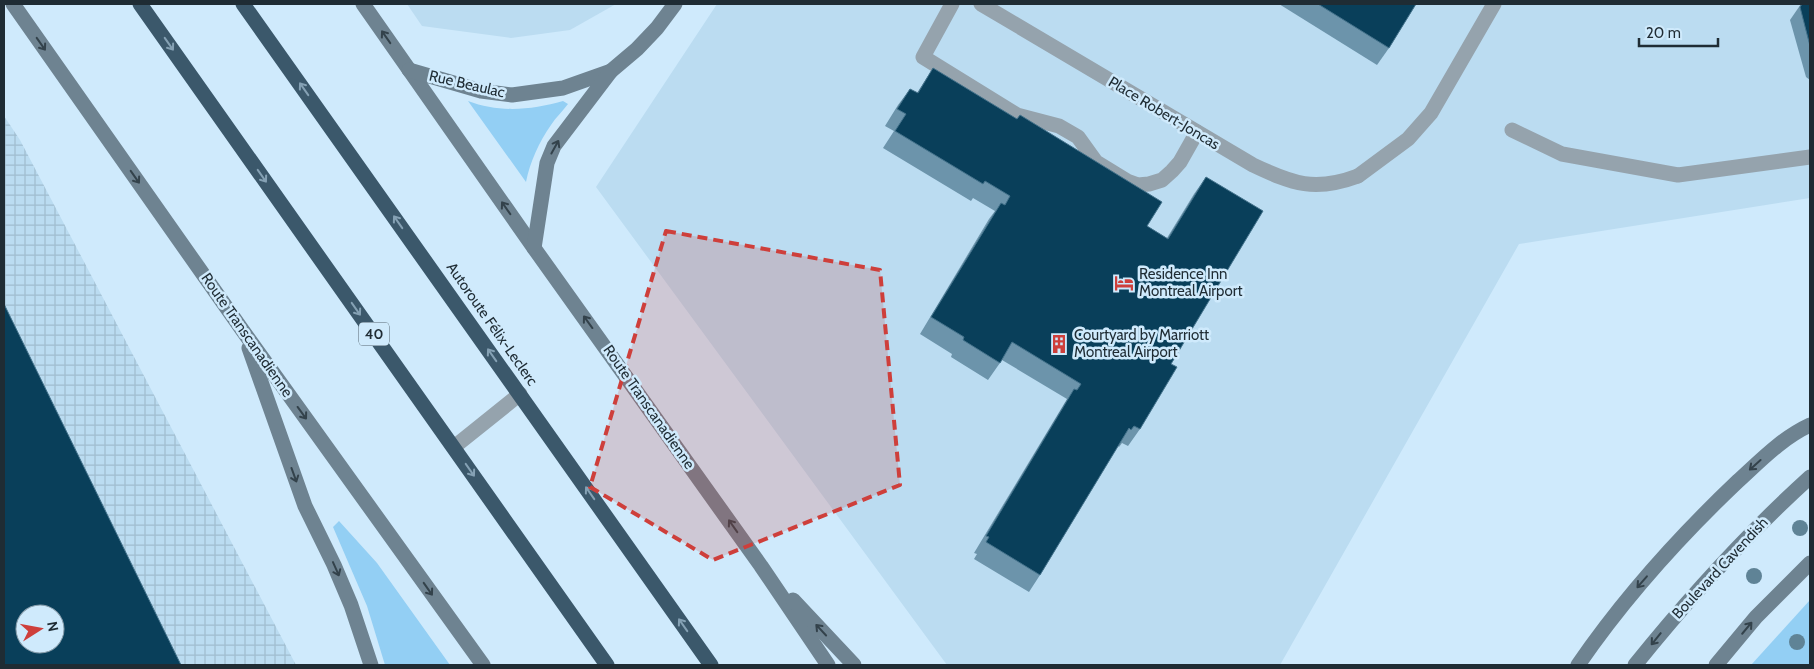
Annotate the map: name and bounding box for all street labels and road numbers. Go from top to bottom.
street label: Rue Beaulac [427,67,507,101]
street label: Place Robert-Joncas [1105,73,1223,153]
street label: Autoroute Félix-Leclerc [443,259,541,389]
street label: Route Transcanadienne [197,270,297,401]
road number: 40 [359,322,389,346]
street label: Route Transcanadienne [599,342,699,473]
street label: Boulevard Cavendish [1668,514,1772,622]

